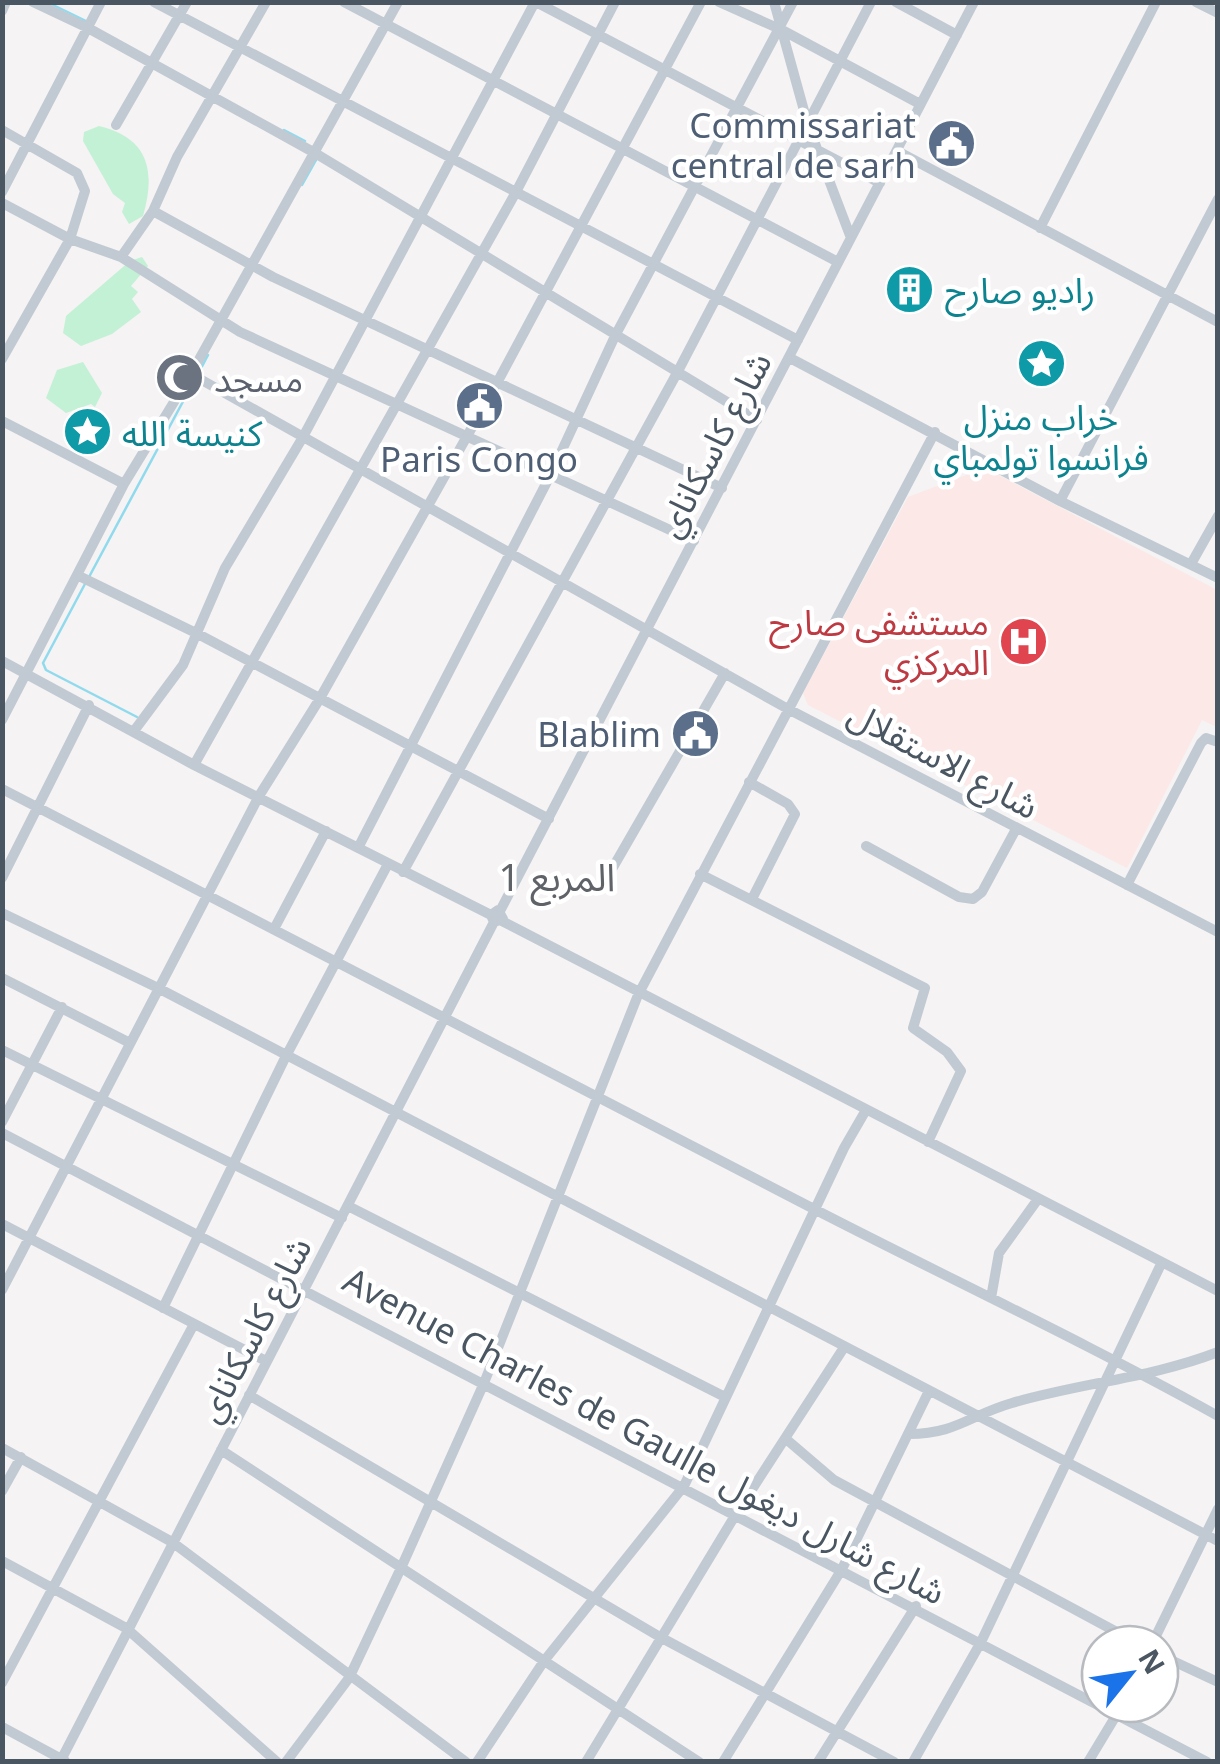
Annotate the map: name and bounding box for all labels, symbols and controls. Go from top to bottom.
place label: Commissariat central de sarh [671,101,916,188]
public building icon: Commissariat central de sarh [925,118,977,170]
building icon: راديو صارح [884,263,936,315]
place label: راديو صارح [945,266,1095,317]
place icon: خراب منزل فرانسوا تولمباي [1015,338,1067,390]
street label: شارع كاسكاناي [644,343,786,547]
mosque icon: مسجد [153,352,205,404]
place label: مسجد [214,355,303,402]
public building icon: Paris Congo [453,380,505,432]
place label: خراب منزل فرانسوا تولمباي [933,393,1149,485]
place icon: كنيسة الله [61,406,113,458]
place label: كنيسة الله [122,409,263,456]
place label: Paris Congo [380,435,578,482]
place label: مستشفى صارح المركزي [769,598,989,690]
hospital icon: مستشفى صارح المركزي [998,615,1050,667]
street label: شارع الاستقلال [839,689,1047,832]
public building icon: Blablim [670,707,722,759]
place label: Blablim [537,710,661,757]
district label: المربع 1 [499,850,615,906]
street label: شارع كاسكاناي [184,1228,326,1432]
street label: Avenue Charles de Gaulle شارع شارل ديغول [334,1256,954,1618]
north arrow [1080,1624,1180,1724]
text: N [1130,1642,1175,1680]

